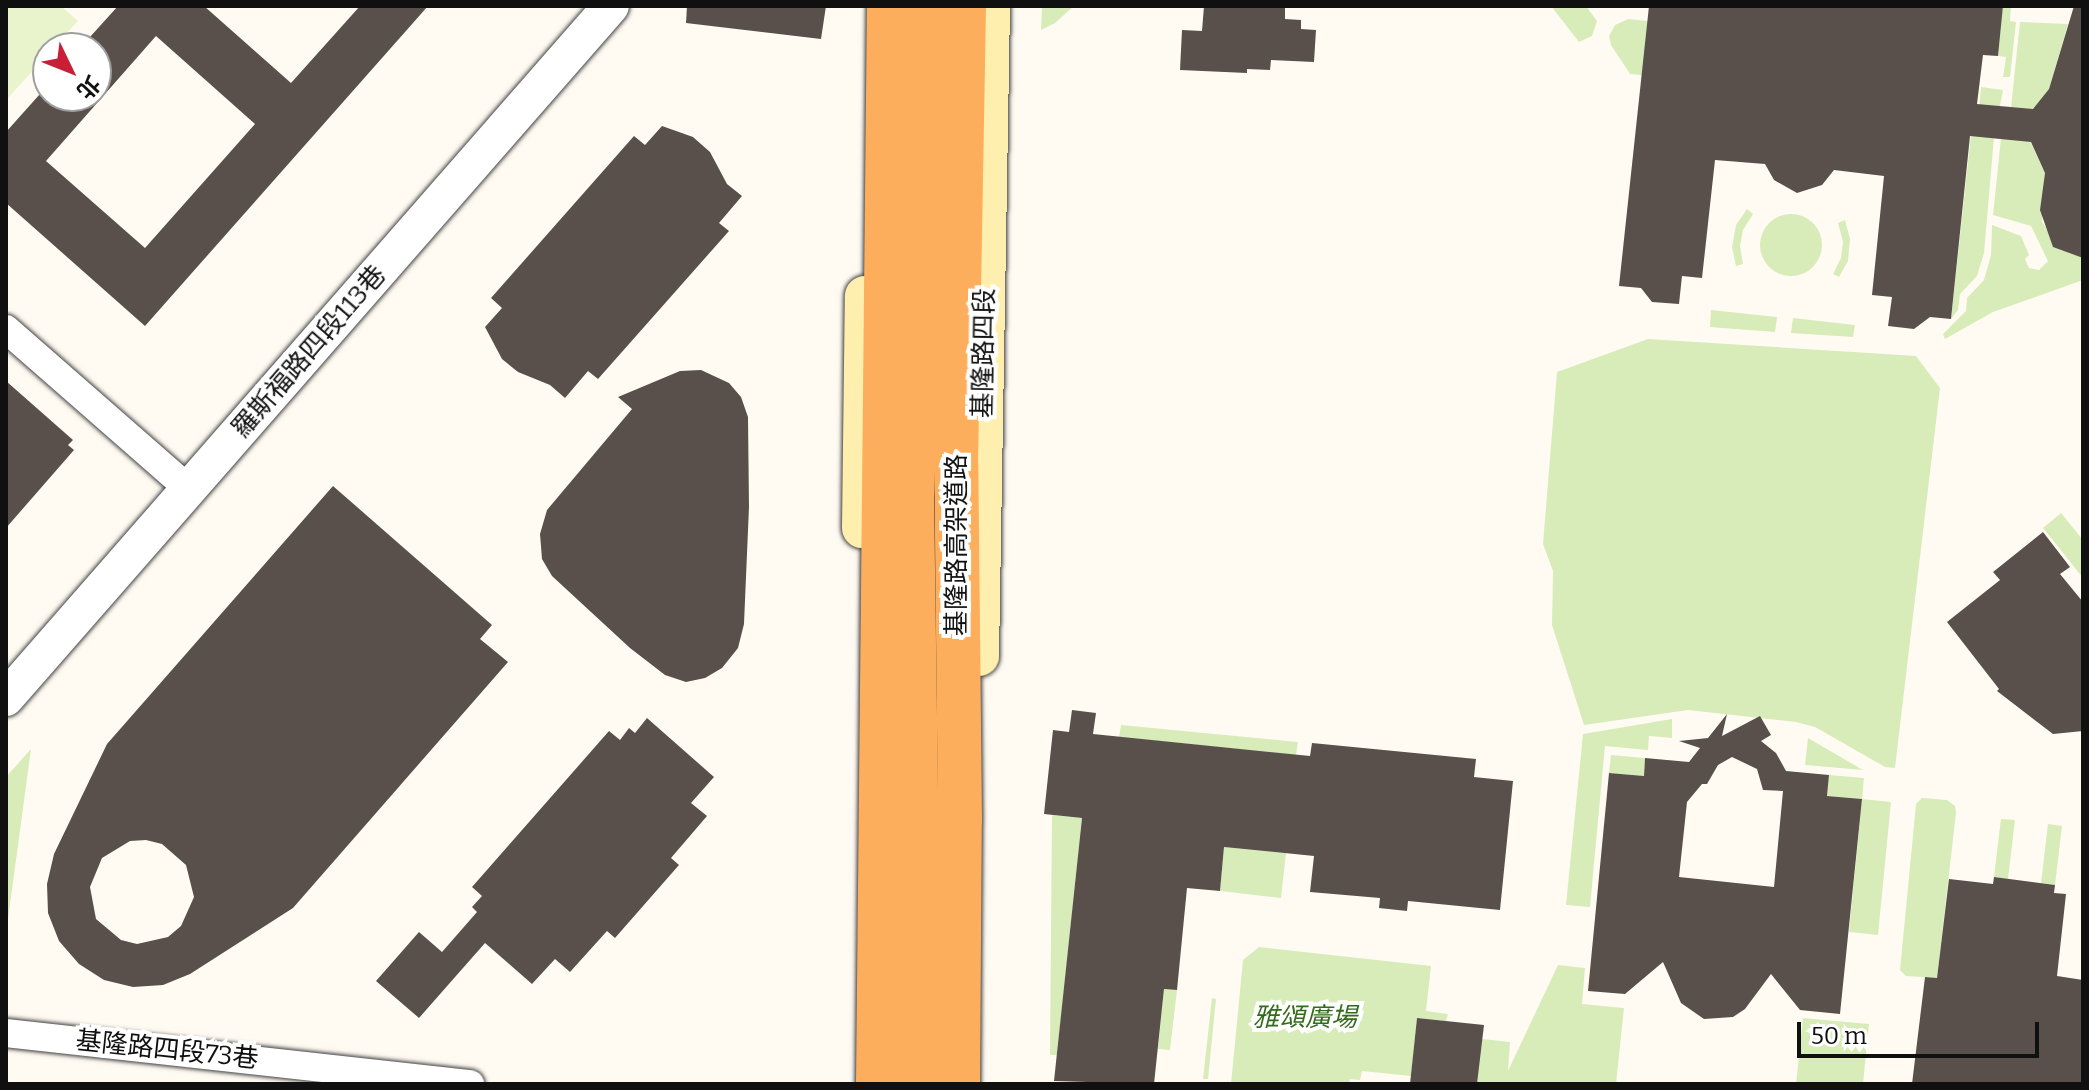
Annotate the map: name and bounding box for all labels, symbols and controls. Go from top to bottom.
north arrow [32,32,112,112]
text: 北 [71,70,106,105]
street label: 羅斯福路四段113巷 [226,260,392,444]
street label: 基隆路四段 [967,288,1001,418]
street label: 基隆路高架道路 [941,454,973,636]
park label: 雅頌廣場 [1253,1002,1357,1034]
scale bar [1801,1006,2043,1056]
text: 50 m [1811,1022,1867,1050]
street label: 基隆路四段73巷 [74,1025,260,1075]

